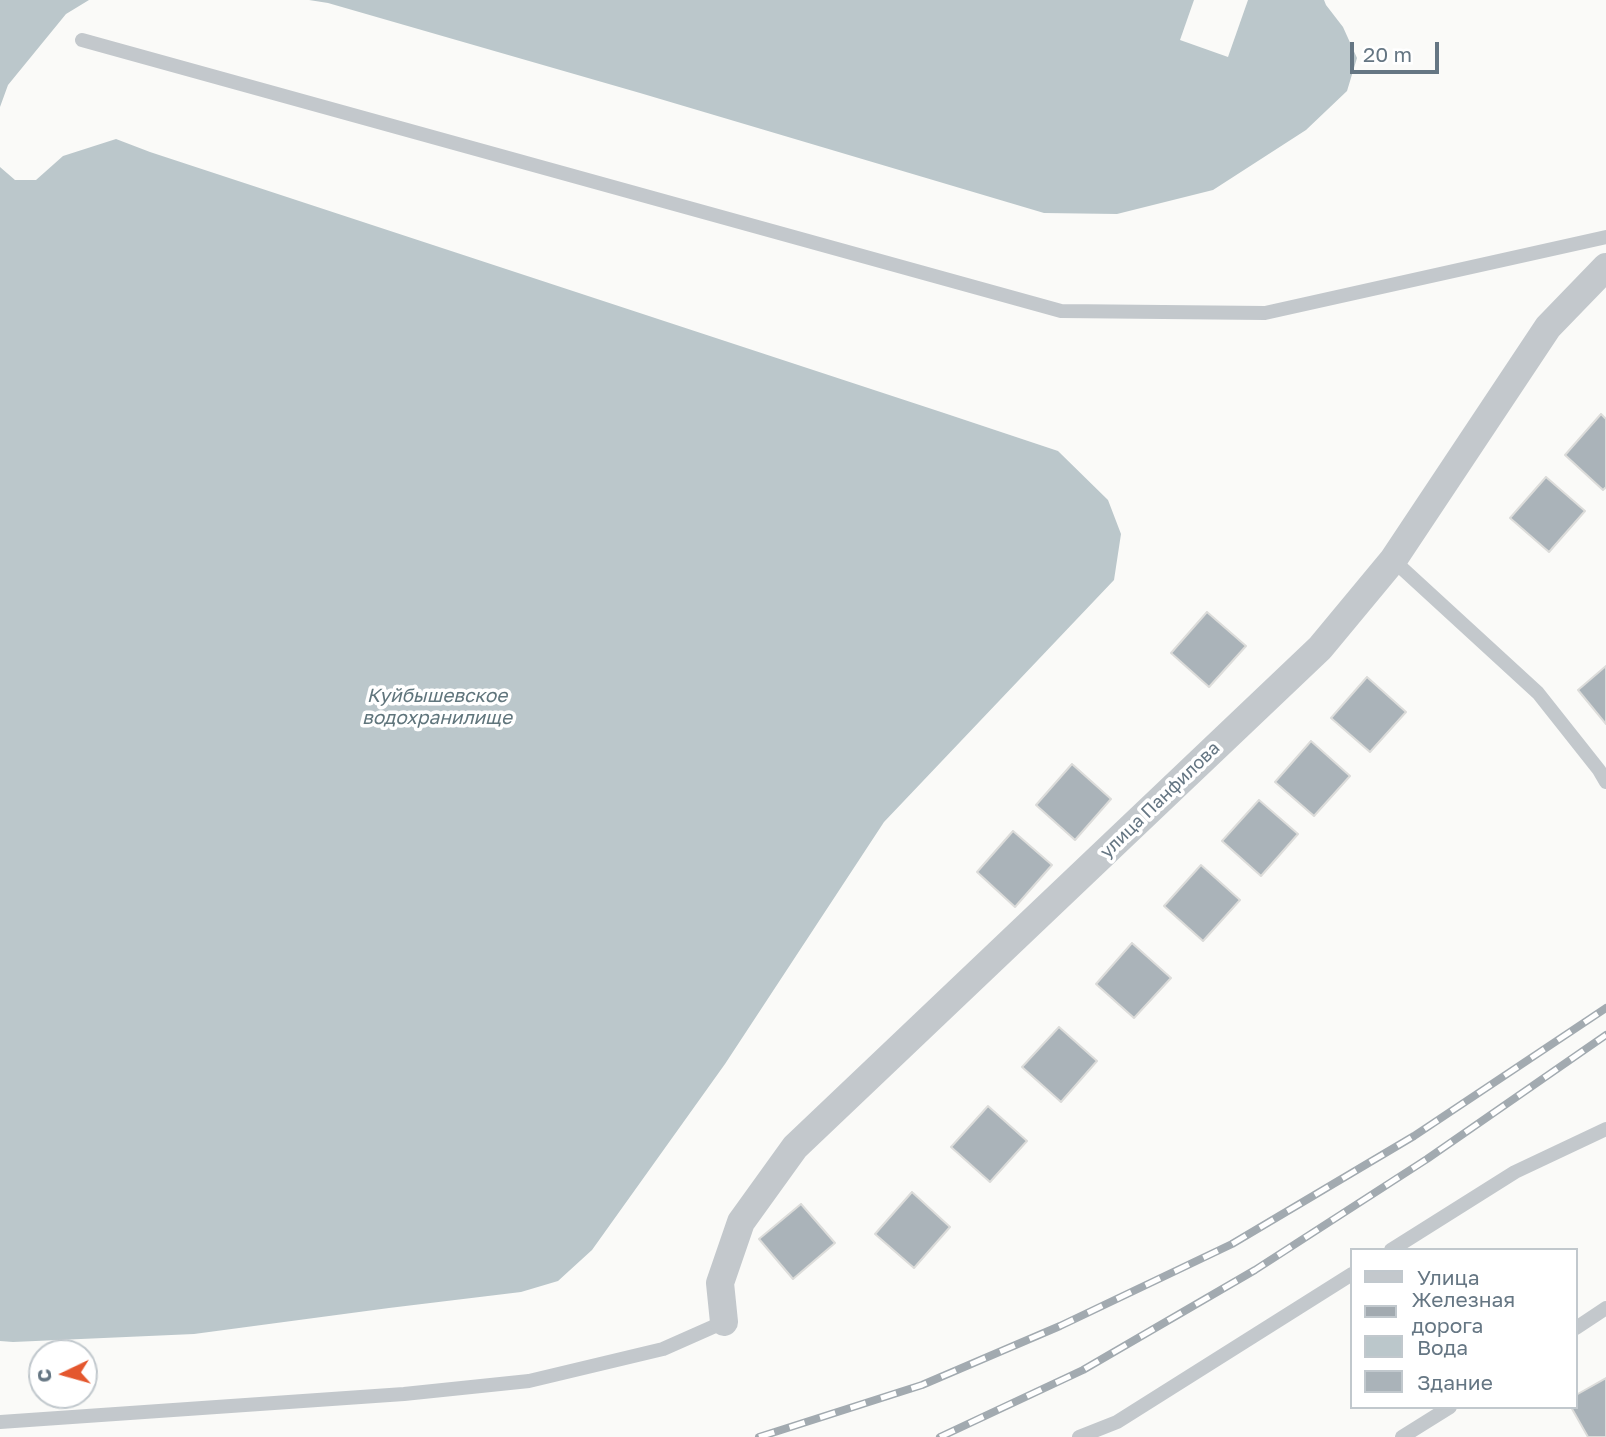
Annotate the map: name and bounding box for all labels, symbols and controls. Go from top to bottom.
scale bar [1354,28,1443,72]
text: 20 m [1363,41,1412,67]
water label: Куйбышевское водохранилище [362,685,512,729]
street label: улица Панфилова [1096,737,1224,863]
legend [1350,1248,1578,1409]
text: Улица [1417,1264,1480,1290]
text: Железная дорога [1411,1286,1515,1338]
text: Вода [1417,1334,1468,1360]
north arrow [28,1339,98,1409]
text: С [32,1368,56,1383]
text: Здание [1417,1369,1493,1395]

